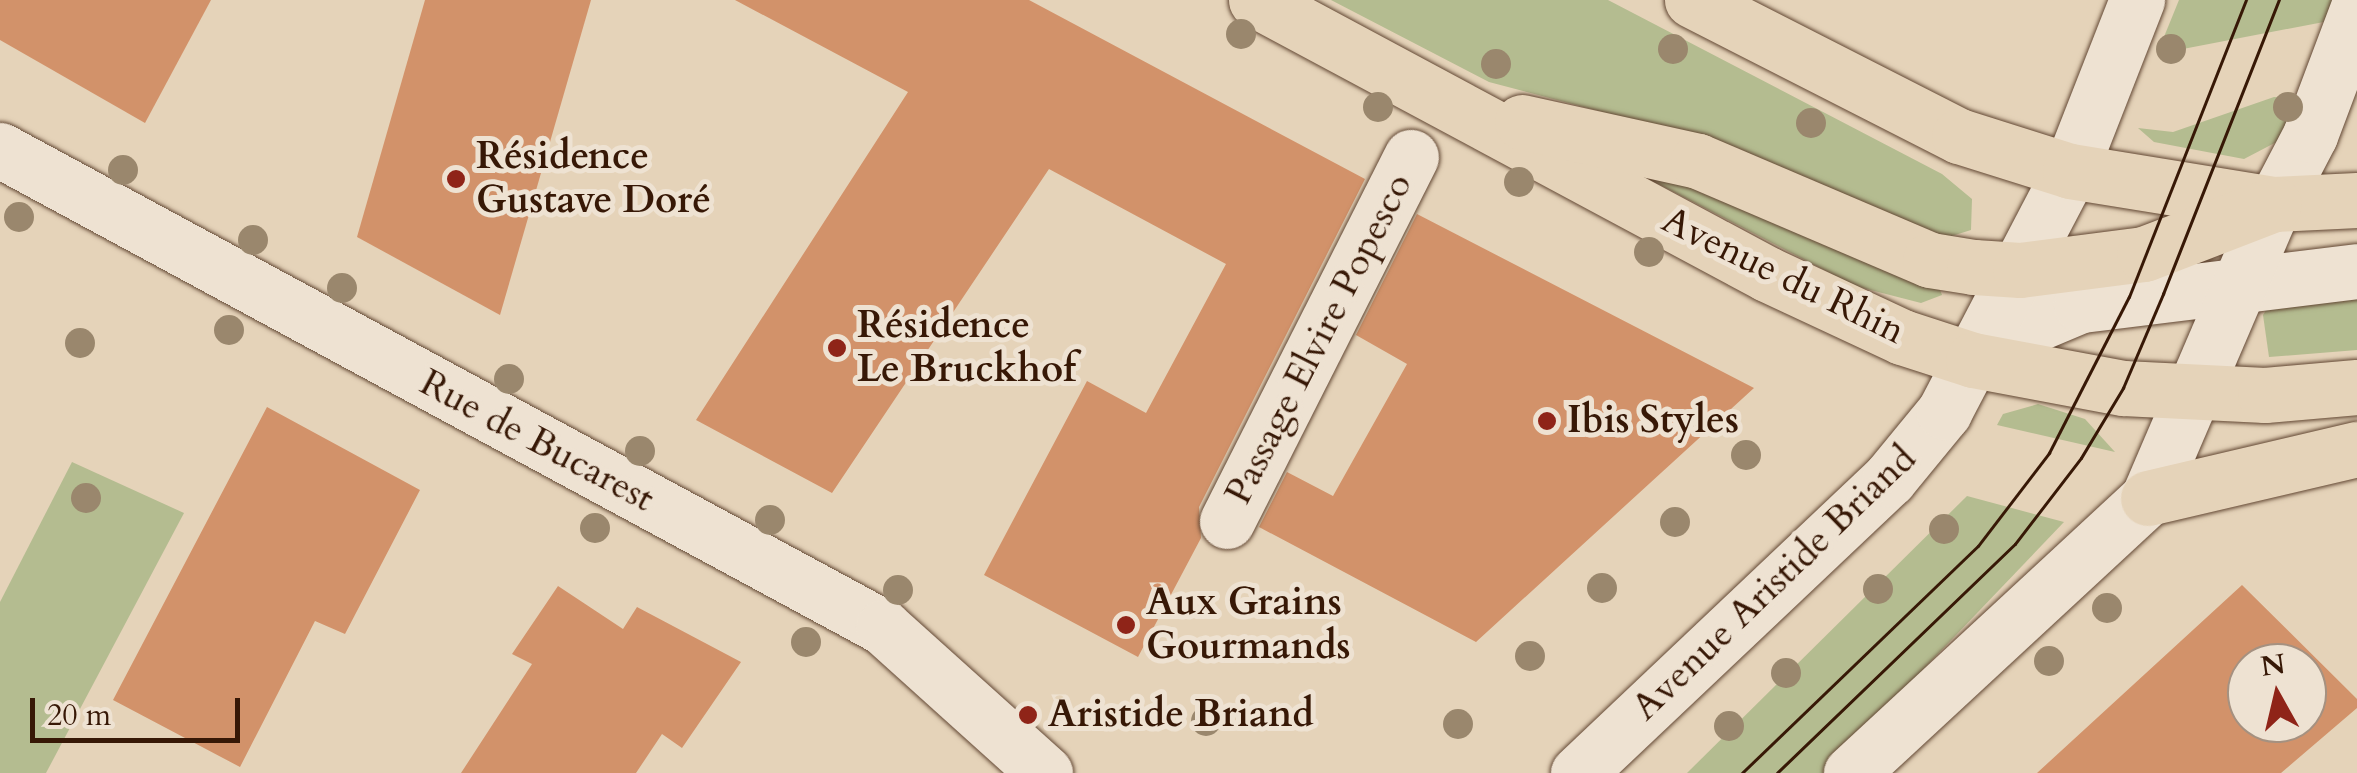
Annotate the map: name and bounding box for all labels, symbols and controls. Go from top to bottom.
place label: Résidence Gustave Doré [476,134,711,223]
street label: Passage Elvire Popesco [1216,166,1422,512]
marker: Résidence Gustave Doré [445,168,467,190]
street label: Avenue du Rhin [1654,198,1912,354]
place label: Résidence Le Bruckhof [857,303,1076,392]
marker: Résidence Le Bruckhof [826,337,848,359]
street label: Rue de Bucarest [412,360,662,522]
place label: Ibis Styles [1567,398,1739,444]
marker: Ibis Styles [1536,410,1558,432]
street label: Avenue Aristide Briand [1623,436,1925,730]
place label: Aux Grains Gourmands [1146,580,1351,669]
marker: Aux Grains Gourmands [1115,614,1137,636]
north arrow [2227,643,2327,743]
text: N [2258,645,2288,686]
scale bar [35,678,245,740]
place label: Aristide Briand [1048,692,1314,738]
text: 20 m [47,695,111,736]
marker: Aristide Briand [1017,704,1039,726]

